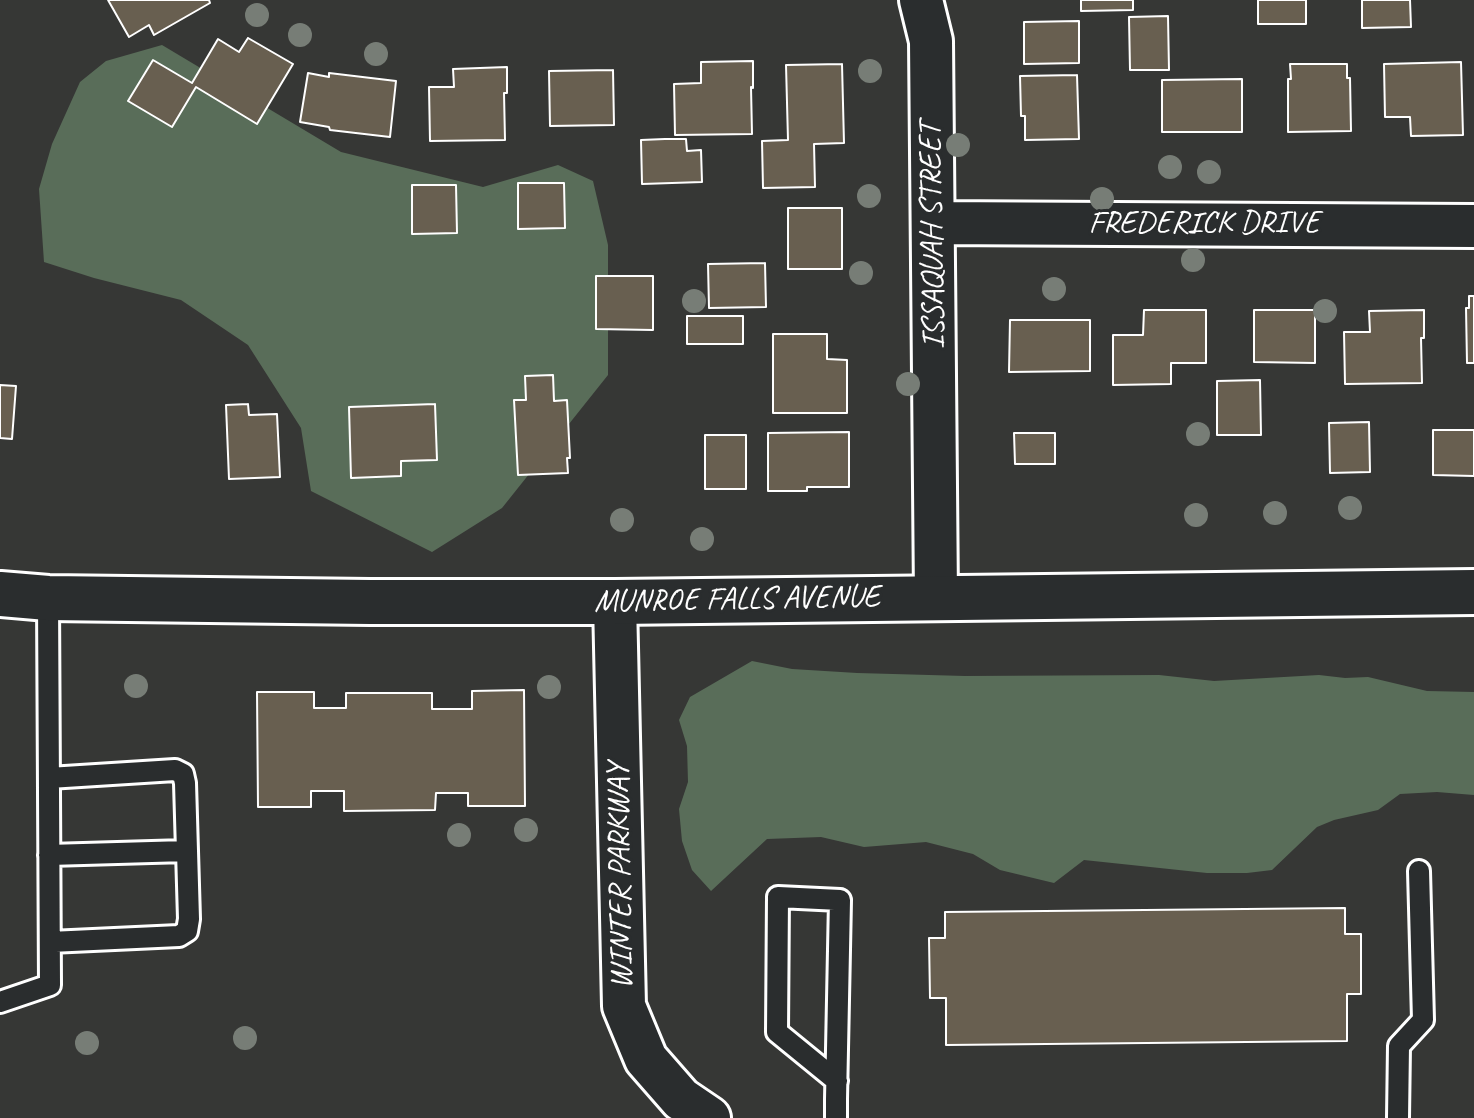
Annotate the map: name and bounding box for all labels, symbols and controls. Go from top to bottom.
street label: ISSAQUAH STREET [912,122,954,350]
street label: FREDERICK DRIVE [1088,205,1320,243]
street label: MUNROE FALLS AVENUE [594,578,880,622]
street label: WINTER PARKWAY [600,763,642,989]

